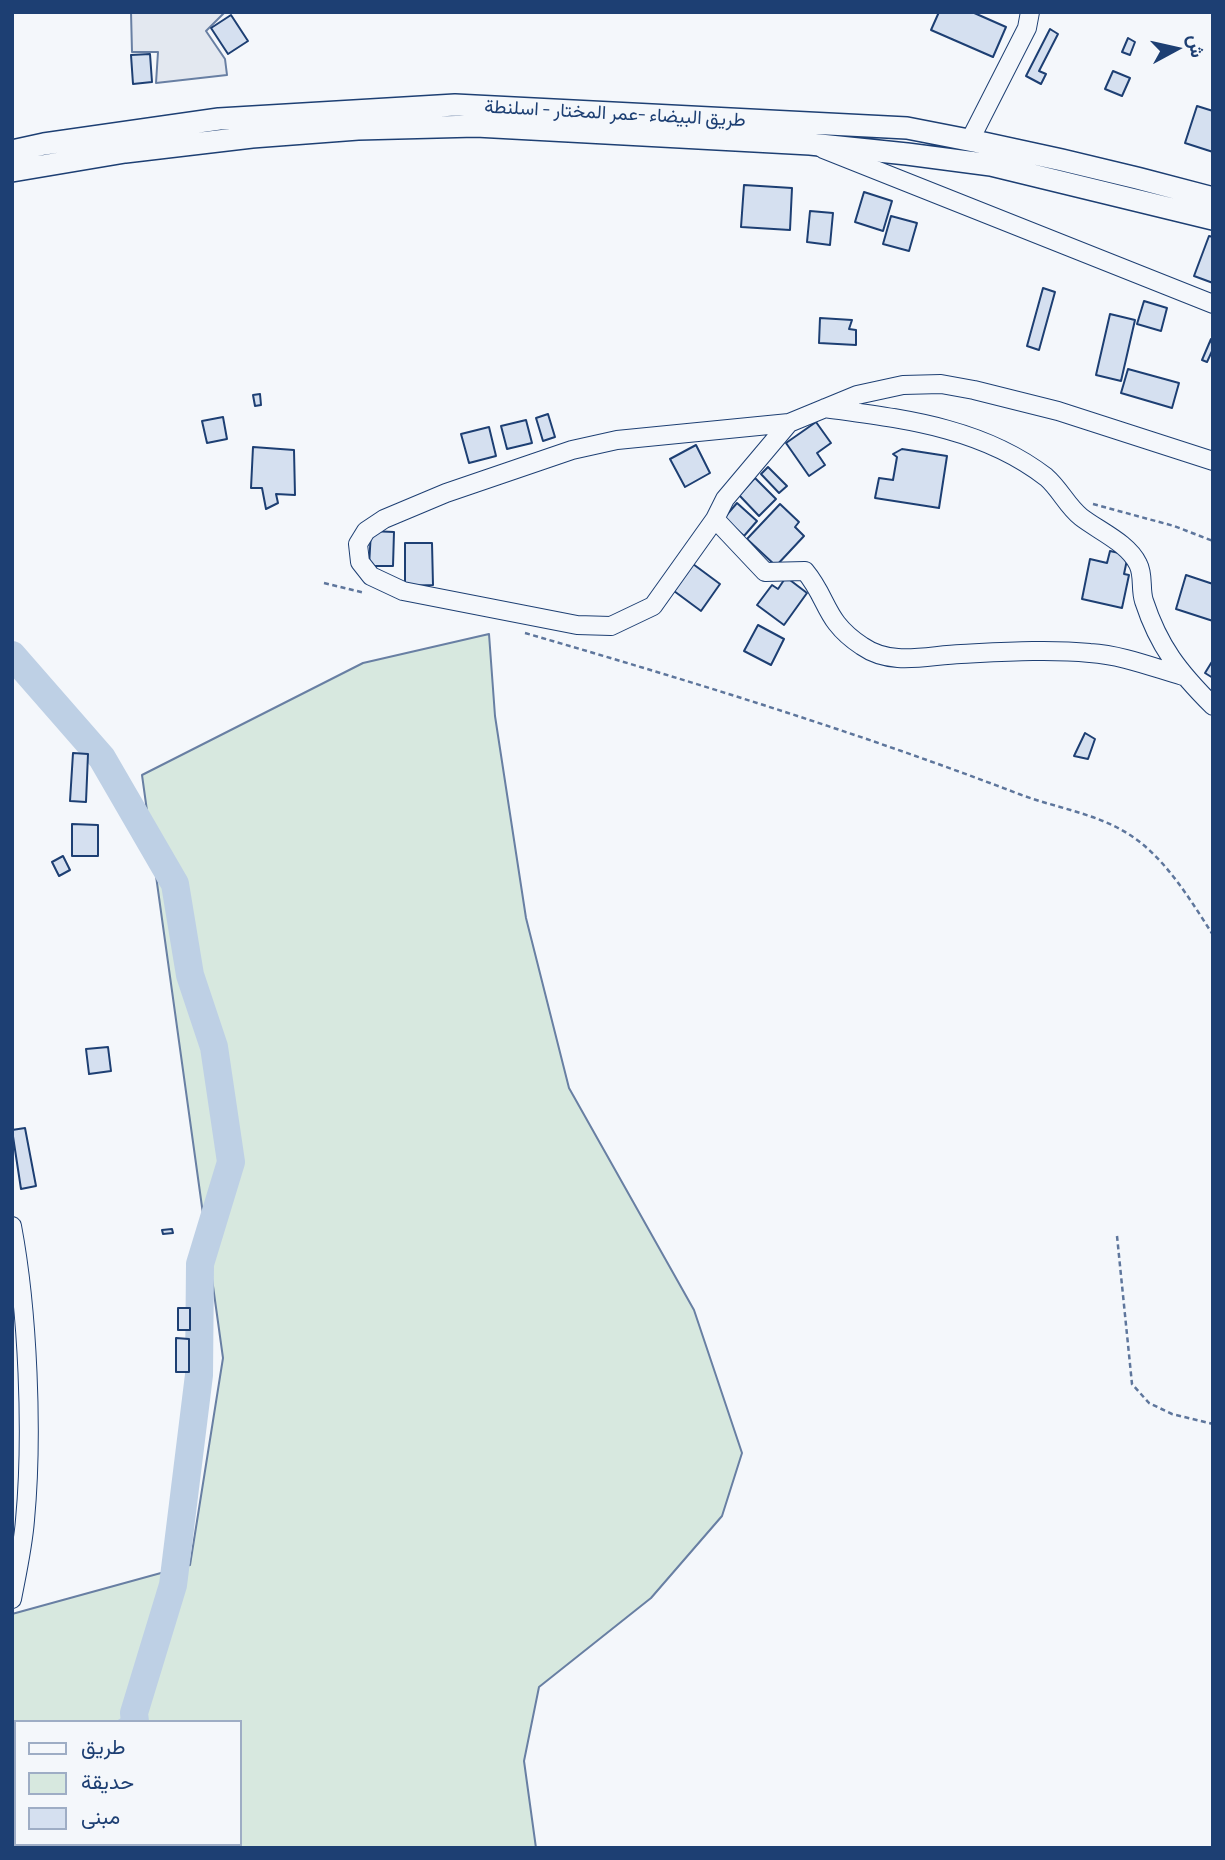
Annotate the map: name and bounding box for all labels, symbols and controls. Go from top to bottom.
north arrow [1141,14,1211,84]
text: ش [1184,33,1210,59]
street label: طريق البيضاء -عمر المختار - اسلنطة [484,95,746,131]
legend [14,1720,242,1846]
text: طريق [81,1733,126,1758]
text: حديقة [81,1768,134,1793]
text: مبنى [81,1803,120,1828]

